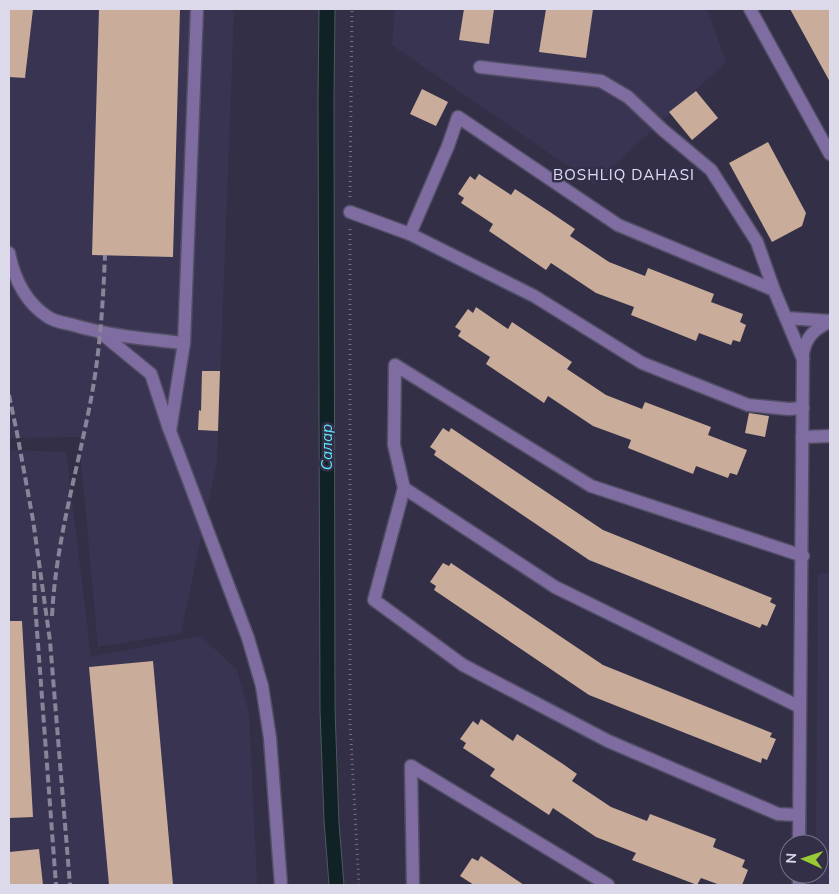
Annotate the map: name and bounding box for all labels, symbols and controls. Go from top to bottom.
district label: BOSHLIQ DAHASI [553,165,695,184]
water label: Салар [317,424,336,470]
north arrow [779,834,829,884]
text: N [782,853,800,864]

